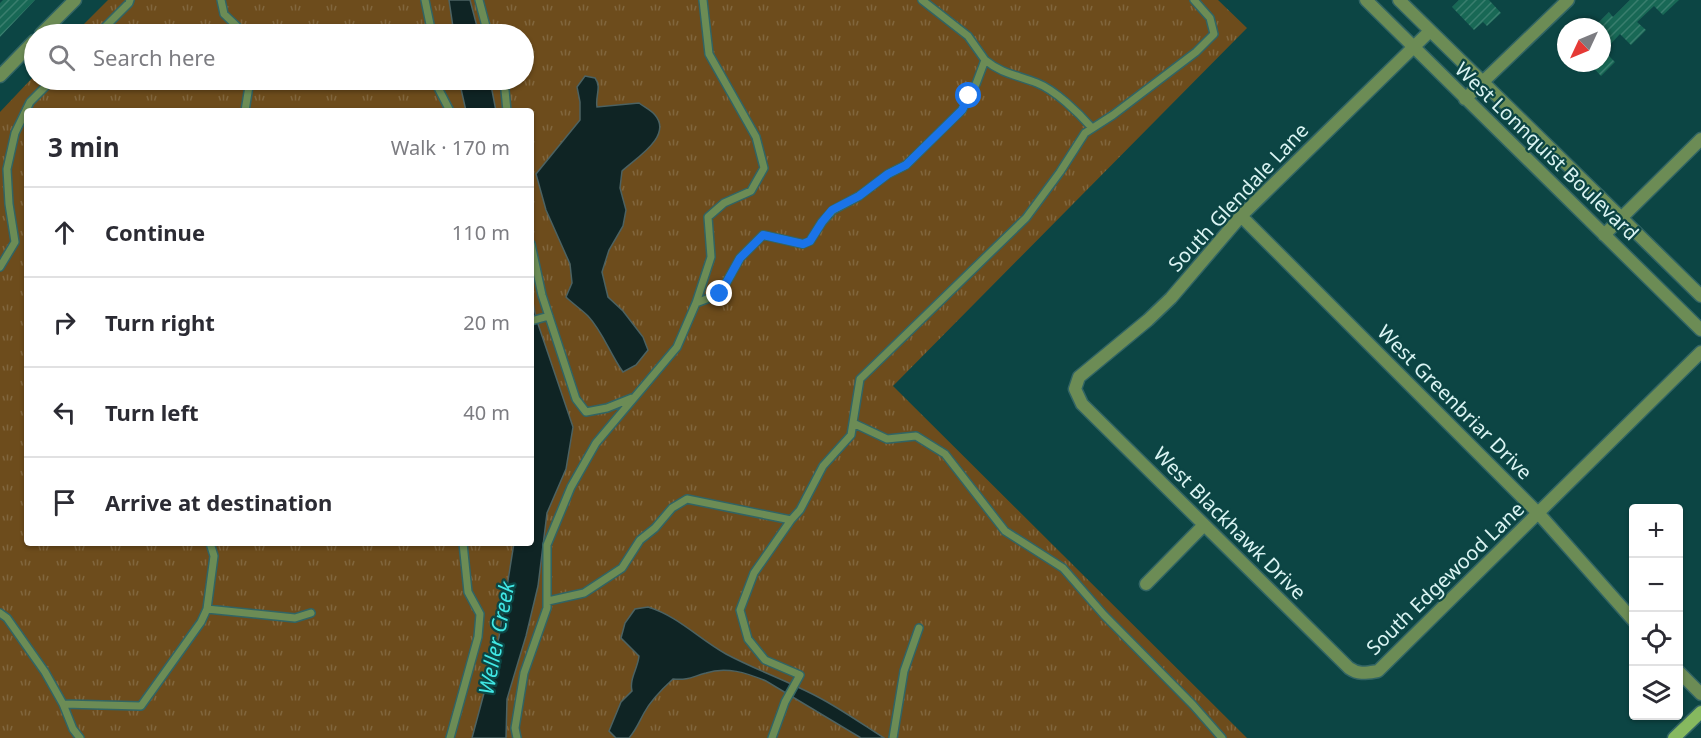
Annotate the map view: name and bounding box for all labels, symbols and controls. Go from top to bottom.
north arrow [1557,18,1611,72]
search box [24,24,534,90]
icon: search [45,41,78,74]
text: Search here [93,42,215,72]
street label: West Lonnquist Boulevard [1449,56,1645,246]
route start [955,82,981,108]
street label: South Glendale Lane [1162,117,1314,277]
text: 3 min [48,129,120,165]
text: Walk · 170 m [391,134,510,161]
icon: ahead [48,216,81,249]
text: Continue [105,217,205,247]
text: 110 m [452,219,510,246]
route end [706,280,732,306]
icon: right [48,306,81,339]
text: Turn right [105,307,215,337]
text: 20 m [463,309,510,336]
street label: West Greenbriar Drive [1372,319,1538,485]
icon: left [48,396,81,429]
text: Turn left [105,397,199,427]
text: 40 m [463,399,510,426]
street label: West Blackhawk Drive [1148,441,1312,605]
icon: arrive [48,486,81,519]
text: Arrive at destination [105,487,332,517]
street label: South Edgewood Lane [1360,495,1530,661]
map controls [1629,504,1683,720]
button: + [1629,504,1683,558]
button: − [1629,558,1683,612]
water label: Weller Creek [471,577,521,697]
button: locate [1629,612,1683,666]
button: layers [1629,666,1683,720]

